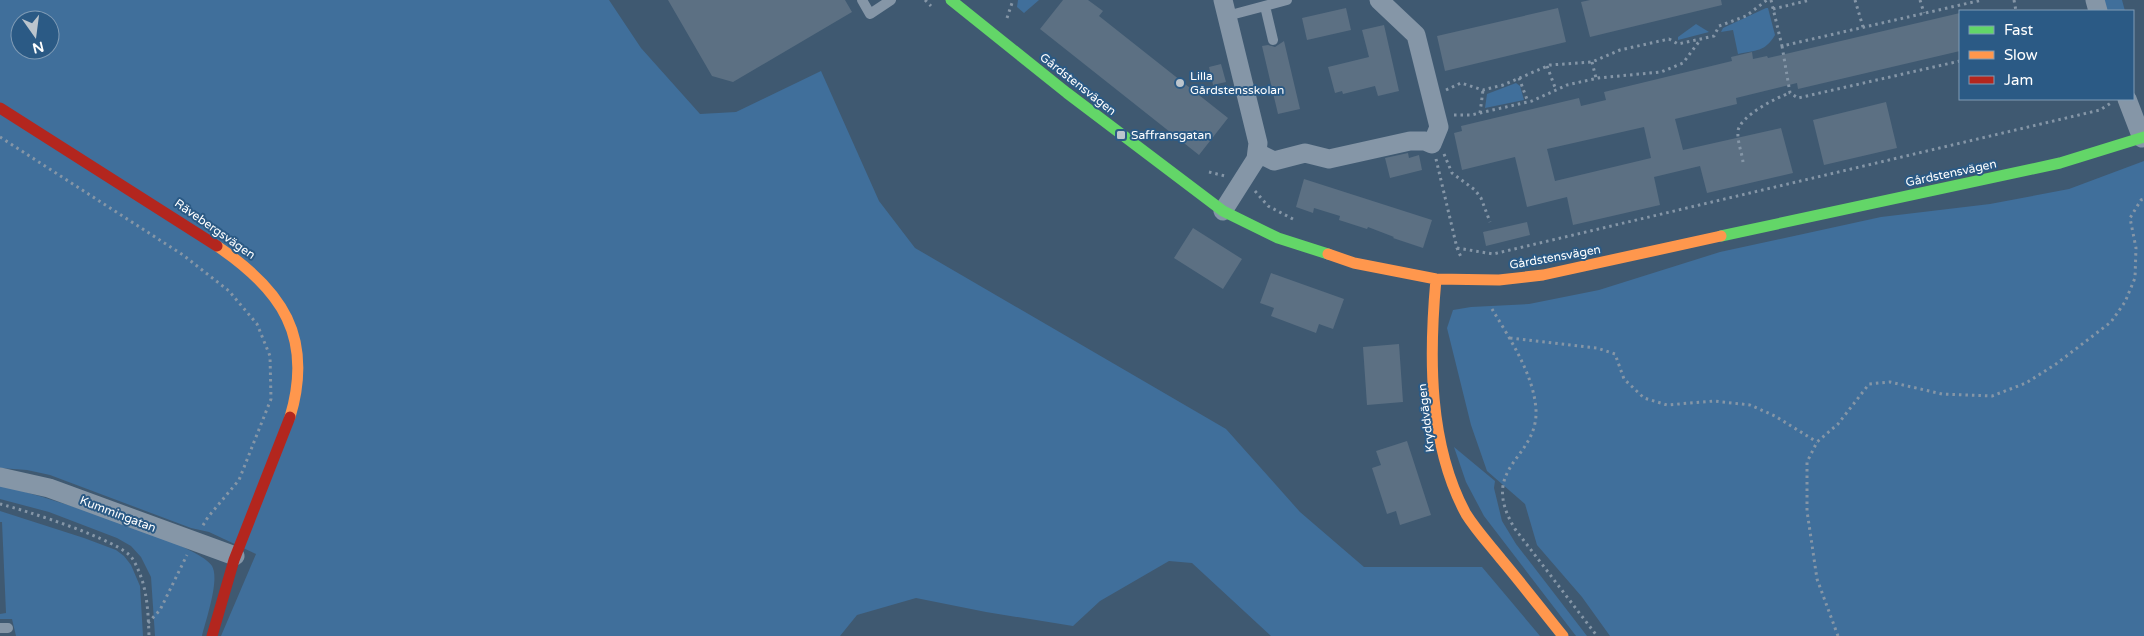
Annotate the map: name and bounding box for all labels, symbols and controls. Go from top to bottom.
north arrow [10,10,60,60]
legend [1959,10,2134,100]
text: Fast [2004,21,2034,39]
text: N [31,38,46,57]
text: Slow [2004,46,2038,64]
street label: Gårdstensvägen [1037,50,1119,118]
place label: Lilla Gårdstensskolan [1190,69,1284,97]
text: Jam [2004,71,2033,89]
marker: Lilla Gårdstensskolan [1174,77,1186,89]
place label: Saffransgatan [1131,128,1212,142]
marker: Saffransgatan [1115,129,1127,141]
street label: Gårdstensvägen [1904,157,1998,189]
street label: Rävebergsvägen [172,196,258,262]
street label: Gårdstensvägen [1508,242,1602,272]
street label: Kryddvägen [1415,383,1437,453]
street label: Kummingatan [78,493,158,535]

